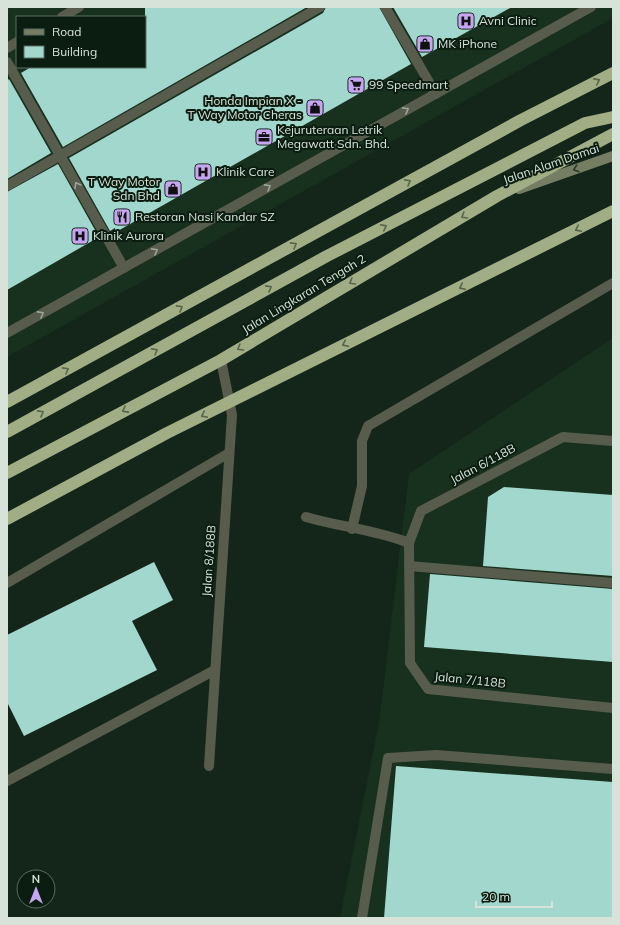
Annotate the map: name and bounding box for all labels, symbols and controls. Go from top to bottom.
hospital icon: Avni Clinic [456,11,476,31]
place label: Avni Clinic [479,13,537,28]
legend [16,16,146,68]
text: Road [52,24,81,39]
shop icon: MK iPhone [415,34,435,54]
place label: MK iPhone [438,36,497,51]
text: Building [52,44,97,59]
supermarket icon: 99 Speedmart [346,75,366,95]
place label: 99 Speedmart [369,77,448,92]
one-way arrow [592,78,600,86]
place label: Honda Impian X - T Way Motor Cheras [188,93,302,122]
shop icon: Honda Impian X - T Way Motor Cheras [305,98,325,118]
one-way arrow [402,108,409,115]
place label: Kejuruteraan Letrik Megawatt Sdn. Bhd. [277,122,390,151]
office icon: Kejuruteraan Letrik Megawatt Sdn. Bhd. [254,127,274,147]
street label: Jalan Alam Damai [501,140,601,187]
hospital icon: Klinik Care [193,162,213,182]
place label: Klinik Care [216,164,275,179]
one-way arrow [573,164,580,173]
place label: T Way Motor Sdn Bhd [88,174,161,203]
shop icon: T Way Motor Sdn Bhd [163,179,183,199]
one-way arrow [404,180,411,187]
one-way arrow [74,182,81,189]
one-way arrow [264,185,271,192]
restaurant icon: Restoran Nasi Kandar SZ [112,207,132,227]
place label: Restoran Nasi Kandar SZ [135,209,275,224]
one-way arrow [461,212,468,219]
one-way arrow [380,224,387,232]
one-way arrow [575,224,582,232]
hospital icon: Klinik Aurora [70,226,90,246]
place label: Klinik Aurora [93,228,164,243]
one-way arrow [290,242,297,250]
one-way arrow [150,248,158,255]
street label: Jalan Lingkaran Tengah 2 [239,251,368,336]
one-way arrow [349,278,356,285]
one-way arrow [458,282,466,289]
one-way arrow [265,286,272,293]
one-way arrow [176,305,183,312]
one-way arrow [37,311,44,318]
one-way arrow [342,340,350,347]
one-way arrow [237,344,244,351]
one-way arrow [151,348,158,355]
one-way arrow [62,367,69,375]
one-way arrow [122,405,129,413]
one-way arrow [37,410,44,418]
one-way arrow [201,410,208,418]
street label: Jalan 6/118B [448,440,518,487]
street label: Jalan 8/188B [199,525,218,597]
street label: Jalan 7/118B [434,668,507,691]
north arrow [16,869,56,909]
text: N [32,872,40,886]
scale bar [476,883,552,909]
text: 20 m [482,889,510,904]

